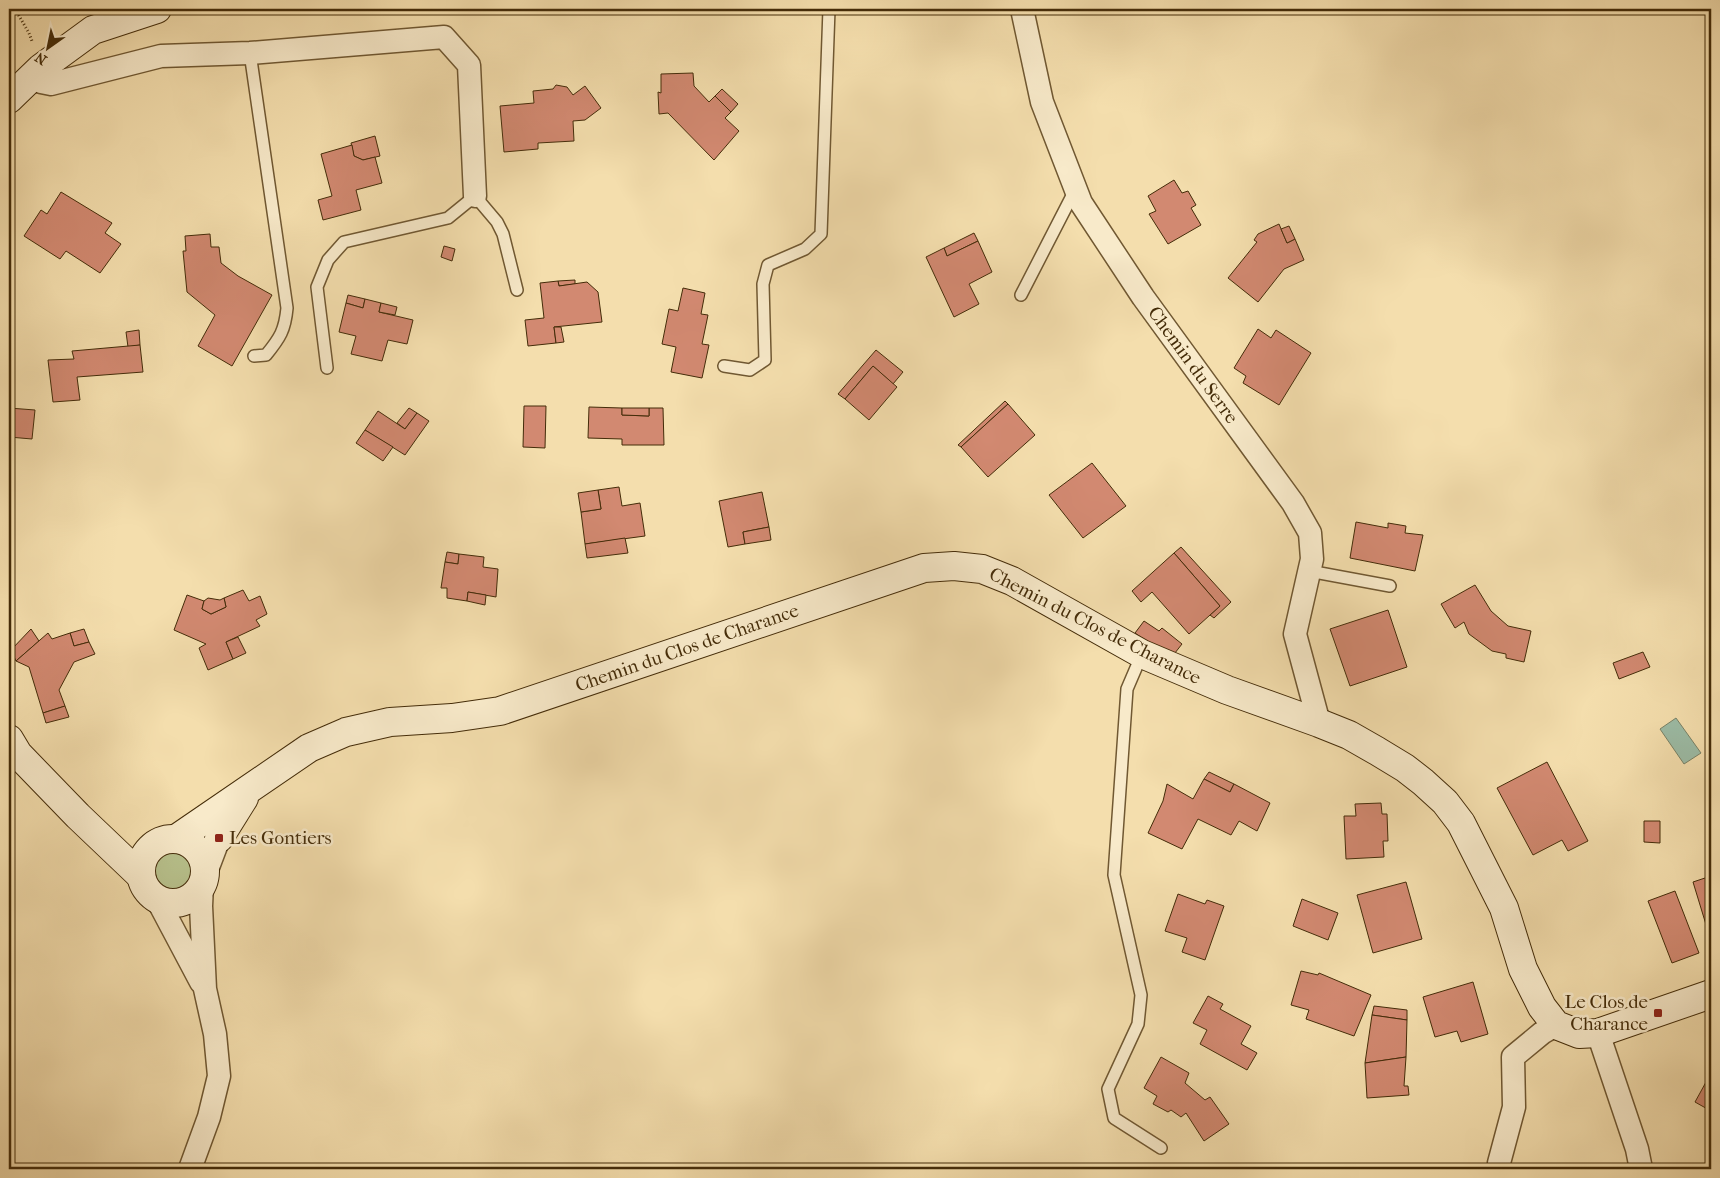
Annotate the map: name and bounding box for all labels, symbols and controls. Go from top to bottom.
north arrow [22,22,72,72]
text: N [32,48,50,69]
street label: Chemin du Serre [1143,302,1243,428]
street label: Chemin du Clos de Charance [985,563,1205,689]
street label: Chemin du Clos de Charance [572,599,802,697]
place label: Les Gontiers [229,827,332,849]
marker: Les Gontiers [213,832,225,844]
place label: Le Clos de Charance [1565,991,1648,1035]
marker: Le Clos de Charance [1652,1007,1664,1019]

